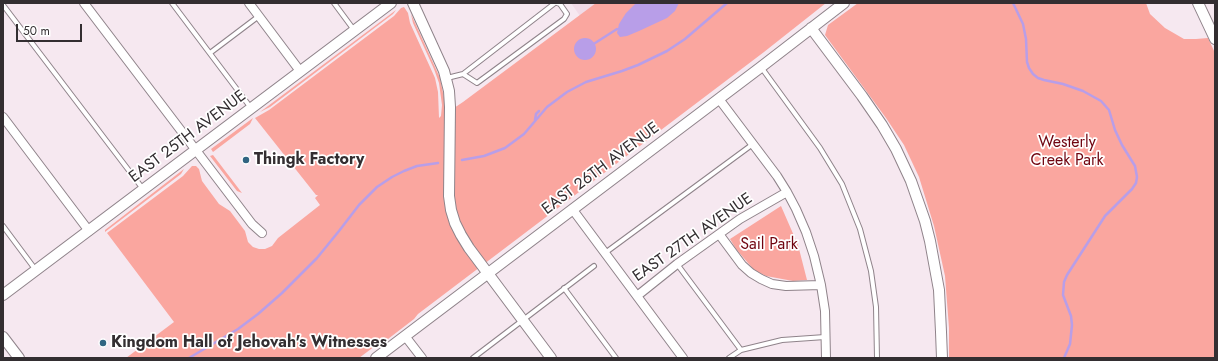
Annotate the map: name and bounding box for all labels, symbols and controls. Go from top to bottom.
scale bar [18,16,84,42]
text: 50 m [23,22,50,40]
street label: EAST 25TH AVENUE [126,87,250,187]
street label: EAST 26TH AVENUE [539,119,663,219]
park label: Westerly Creek Park [1030,133,1104,171]
place label: Thingk Factory [254,150,364,170]
marker: Thingk Factory [241,155,251,165]
street label: EAST 27TH AVENUE [629,189,757,287]
park label: Sail Park [740,235,798,255]
place label: Kingdom Hall of Jehovah's Witnesses [111,333,387,353]
marker: Kingdom Hall of Jehovah's Witnesses [98,338,108,348]

